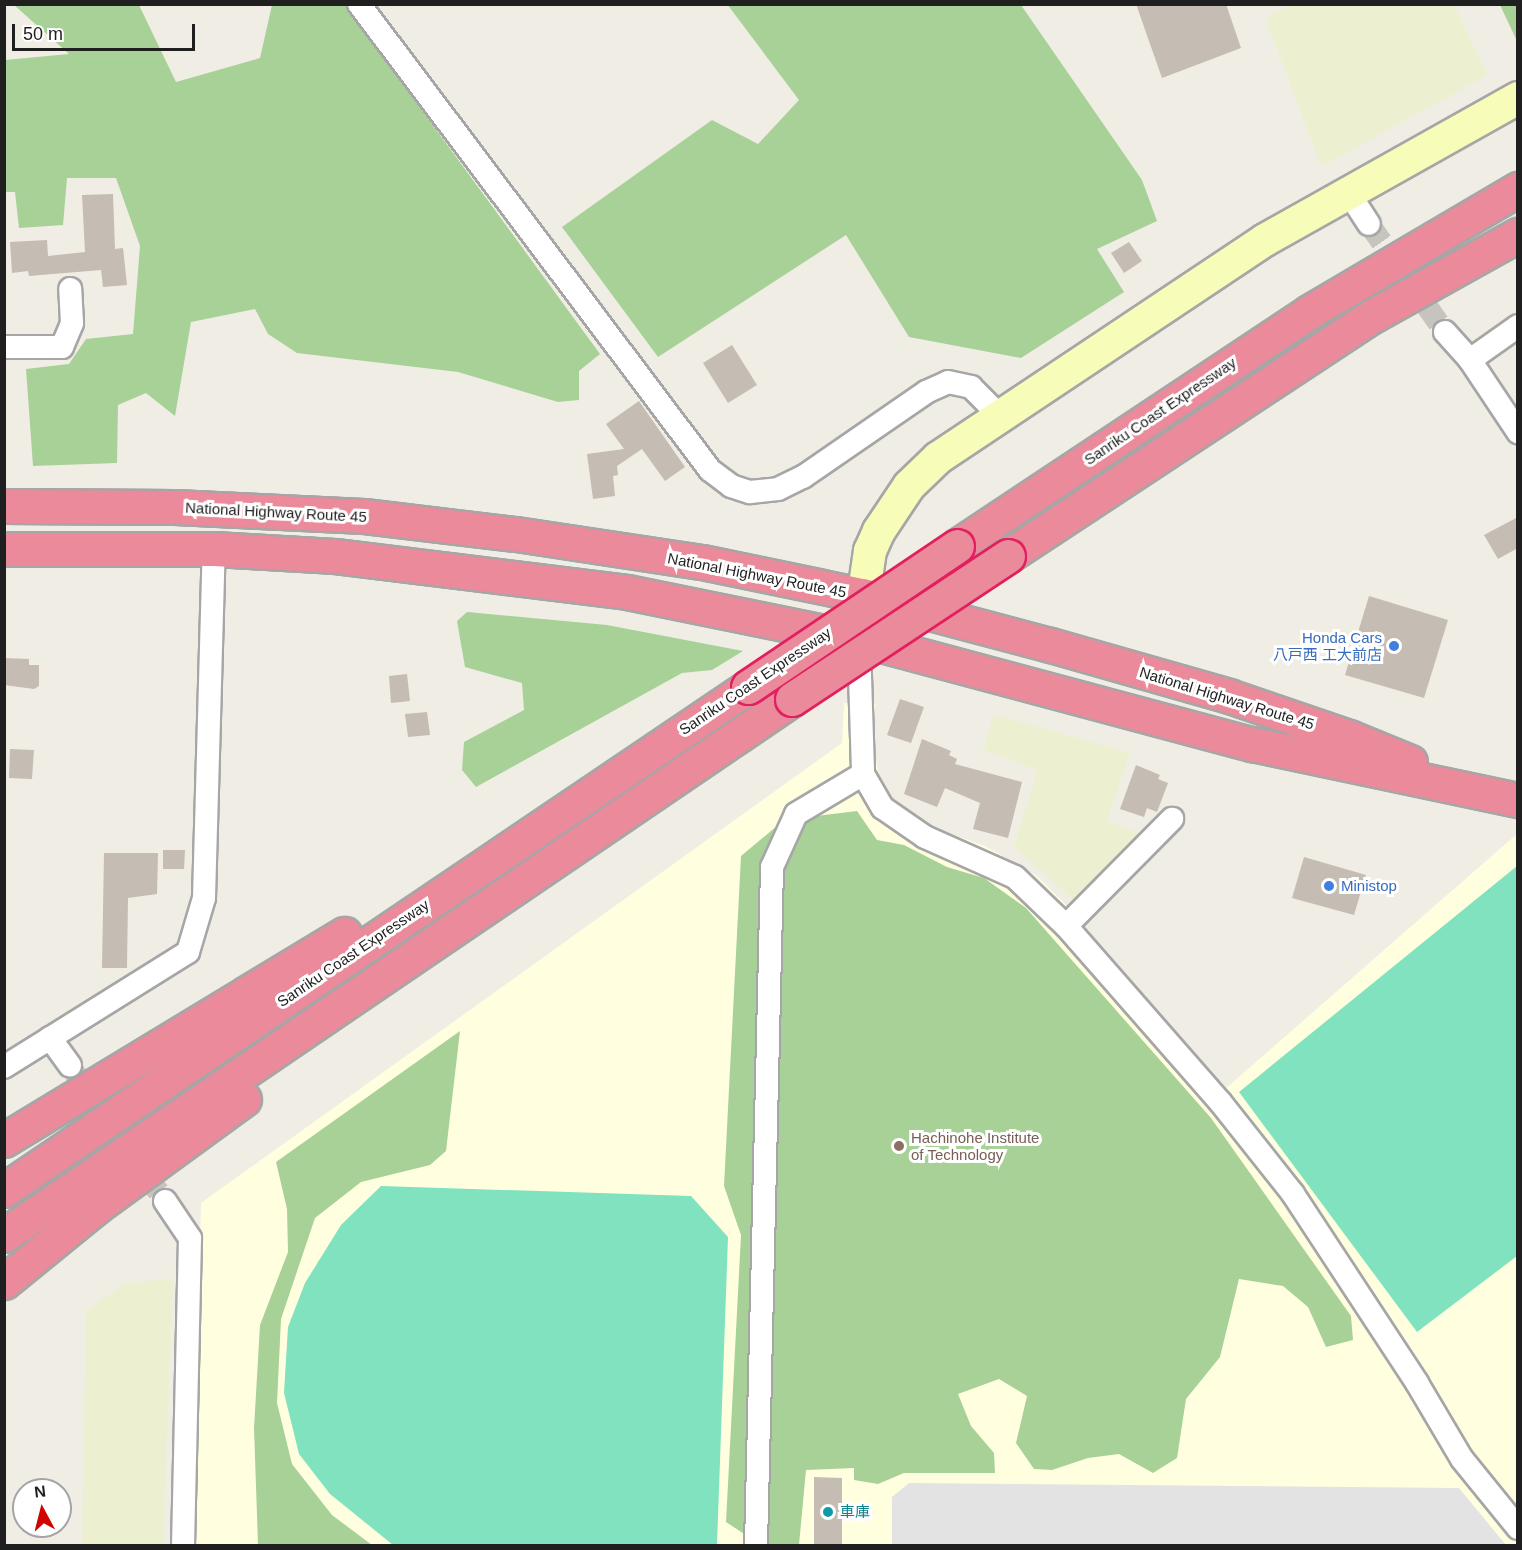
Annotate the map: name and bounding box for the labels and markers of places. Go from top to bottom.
place label: Honda Cars 八戸西 工大前店 [1273,628,1382,663]
marker: Honda Cars 八戸西 工大前店 [1387,639,1401,653]
place label: Ministop [1341,877,1397,895]
marker: Ministop [1322,879,1336,893]
place label: Hachinohe Institute of Technology [911,1128,1039,1163]
marker: Hachinohe Institute of Technology [892,1139,906,1153]
place label: 車庫 [840,1503,870,1521]
marker: 車庫 [821,1505,835,1519]

